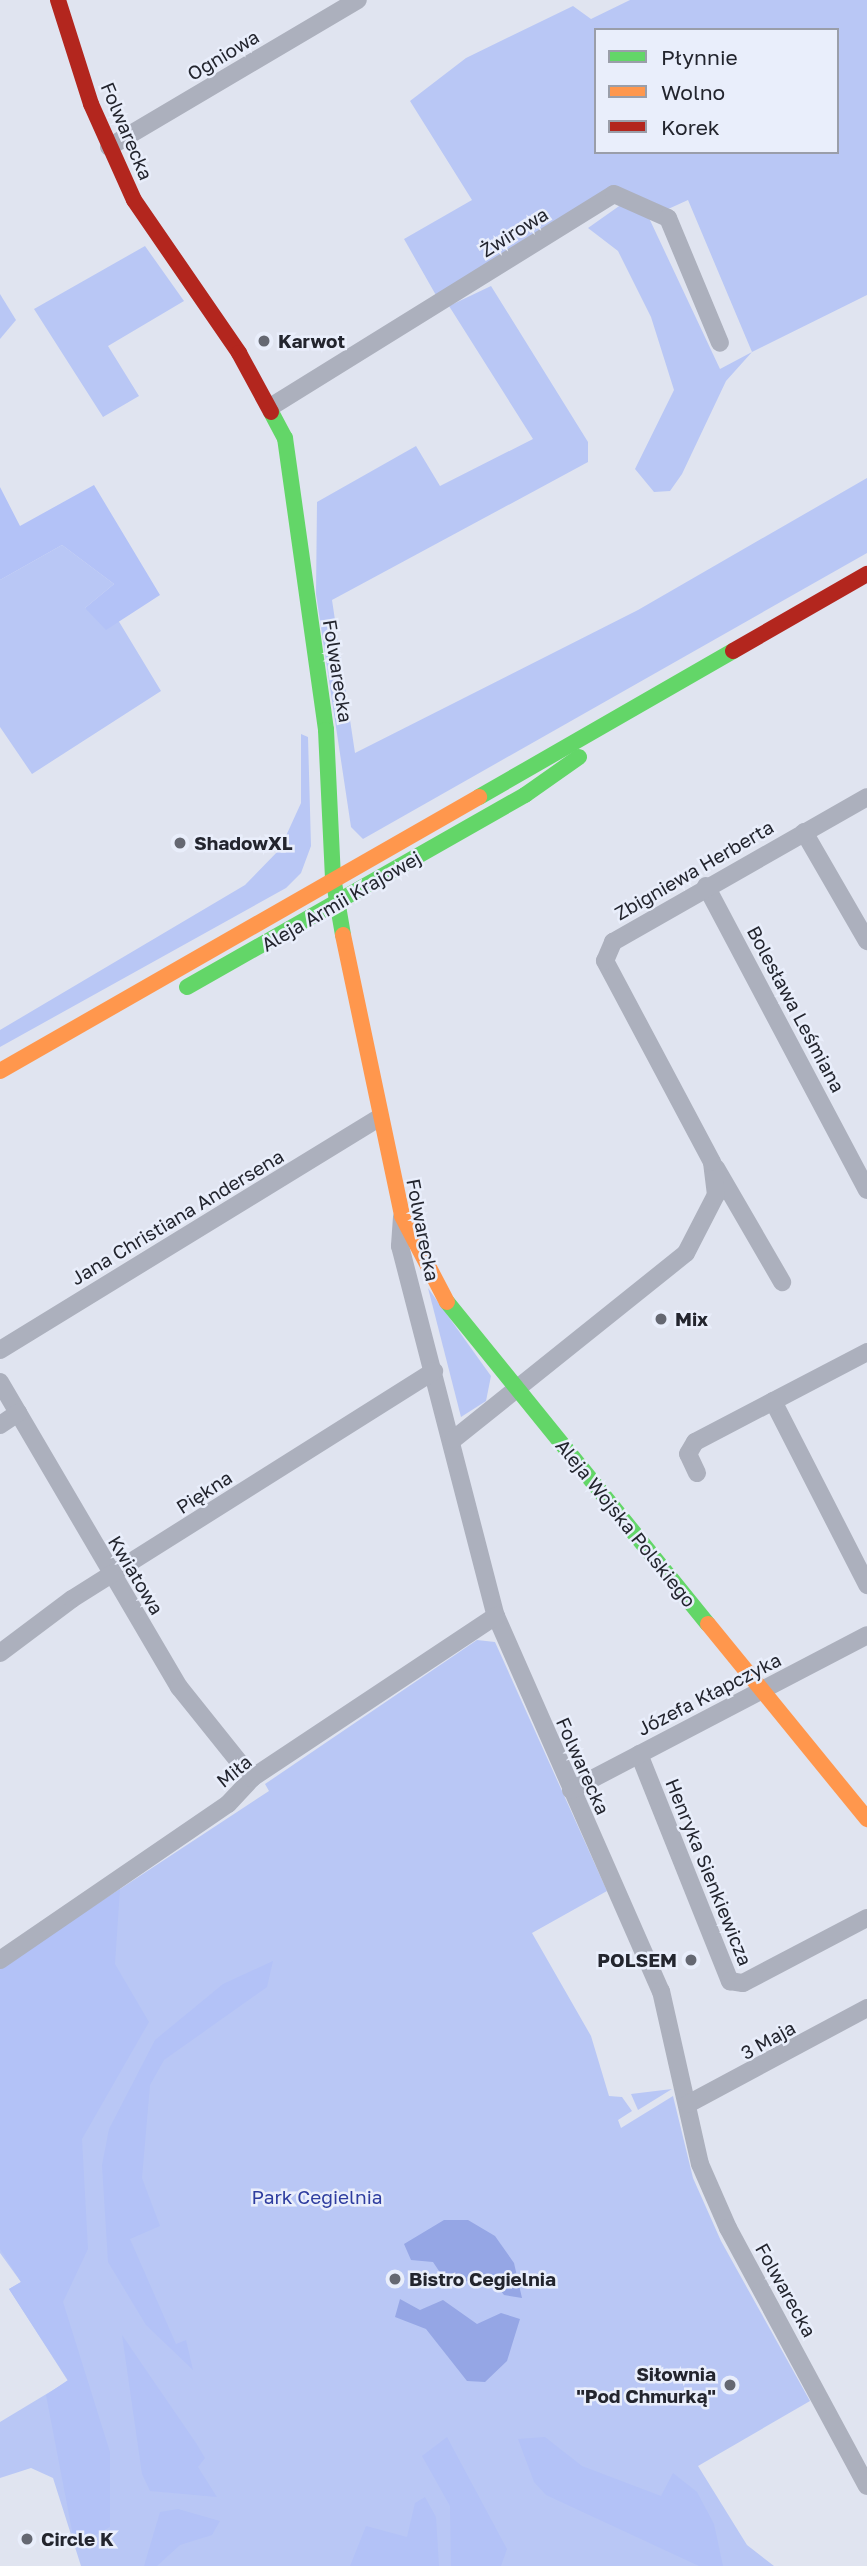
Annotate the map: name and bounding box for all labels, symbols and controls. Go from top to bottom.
street label: Ogniowa [183,25,263,85]
legend [594,28,839,154]
text: Płynnie [661,44,738,70]
street label: Folwarecka [96,79,158,183]
text: Wolno [661,79,725,105]
text: Korek [661,114,720,140]
street label: Żwirowa [476,202,552,262]
place label: Karwot [278,330,345,352]
marker: Karwot [256,333,272,349]
street label: Folwarecka [319,618,357,724]
street label: Zbigniewa Herberta [611,815,777,925]
place label: ShadowXL [194,832,293,854]
marker: ShadowXL [172,835,188,851]
street label: Aleja Armii Krajowej [257,846,425,956]
street label: Bolesława Leśmiana [742,922,850,1096]
street label: Jana Christiana Andersena [66,1144,288,1290]
street label: Folwarecka [402,1177,444,1283]
place label: Mix [675,1308,708,1330]
marker: Mix [653,1311,669,1327]
street label: Aleja Wojska Polskiego [551,1434,701,1612]
street label: Piękna [172,1466,236,1518]
street label: Kwiatowa [104,1531,168,1619]
street label: Józefa Kłapczyka [633,1648,785,1740]
street label: Folwarecka [551,1714,615,1818]
street label: Miła [212,1750,256,1792]
street label: Henryka Sienkiewicza [661,1775,757,1969]
place label: POLSEM [597,1949,677,1971]
marker: POLSEM [683,1952,699,1968]
street label: 3 Maja [737,2016,799,2064]
park label: Park Cegielnia [251,2186,383,2208]
street label: Folwarecka [751,2239,821,2341]
place label: Bistro Cegielnia [409,2268,556,2290]
marker: Bistro Cegielnia [387,2271,403,2287]
place label: Siłownia "Pod Chmurką" [576,2363,716,2407]
marker: Siłownia "Pod Chmurką" [722,2377,738,2393]
place label: Circle K [41,2528,114,2550]
marker: Circle K [19,2531,35,2547]

